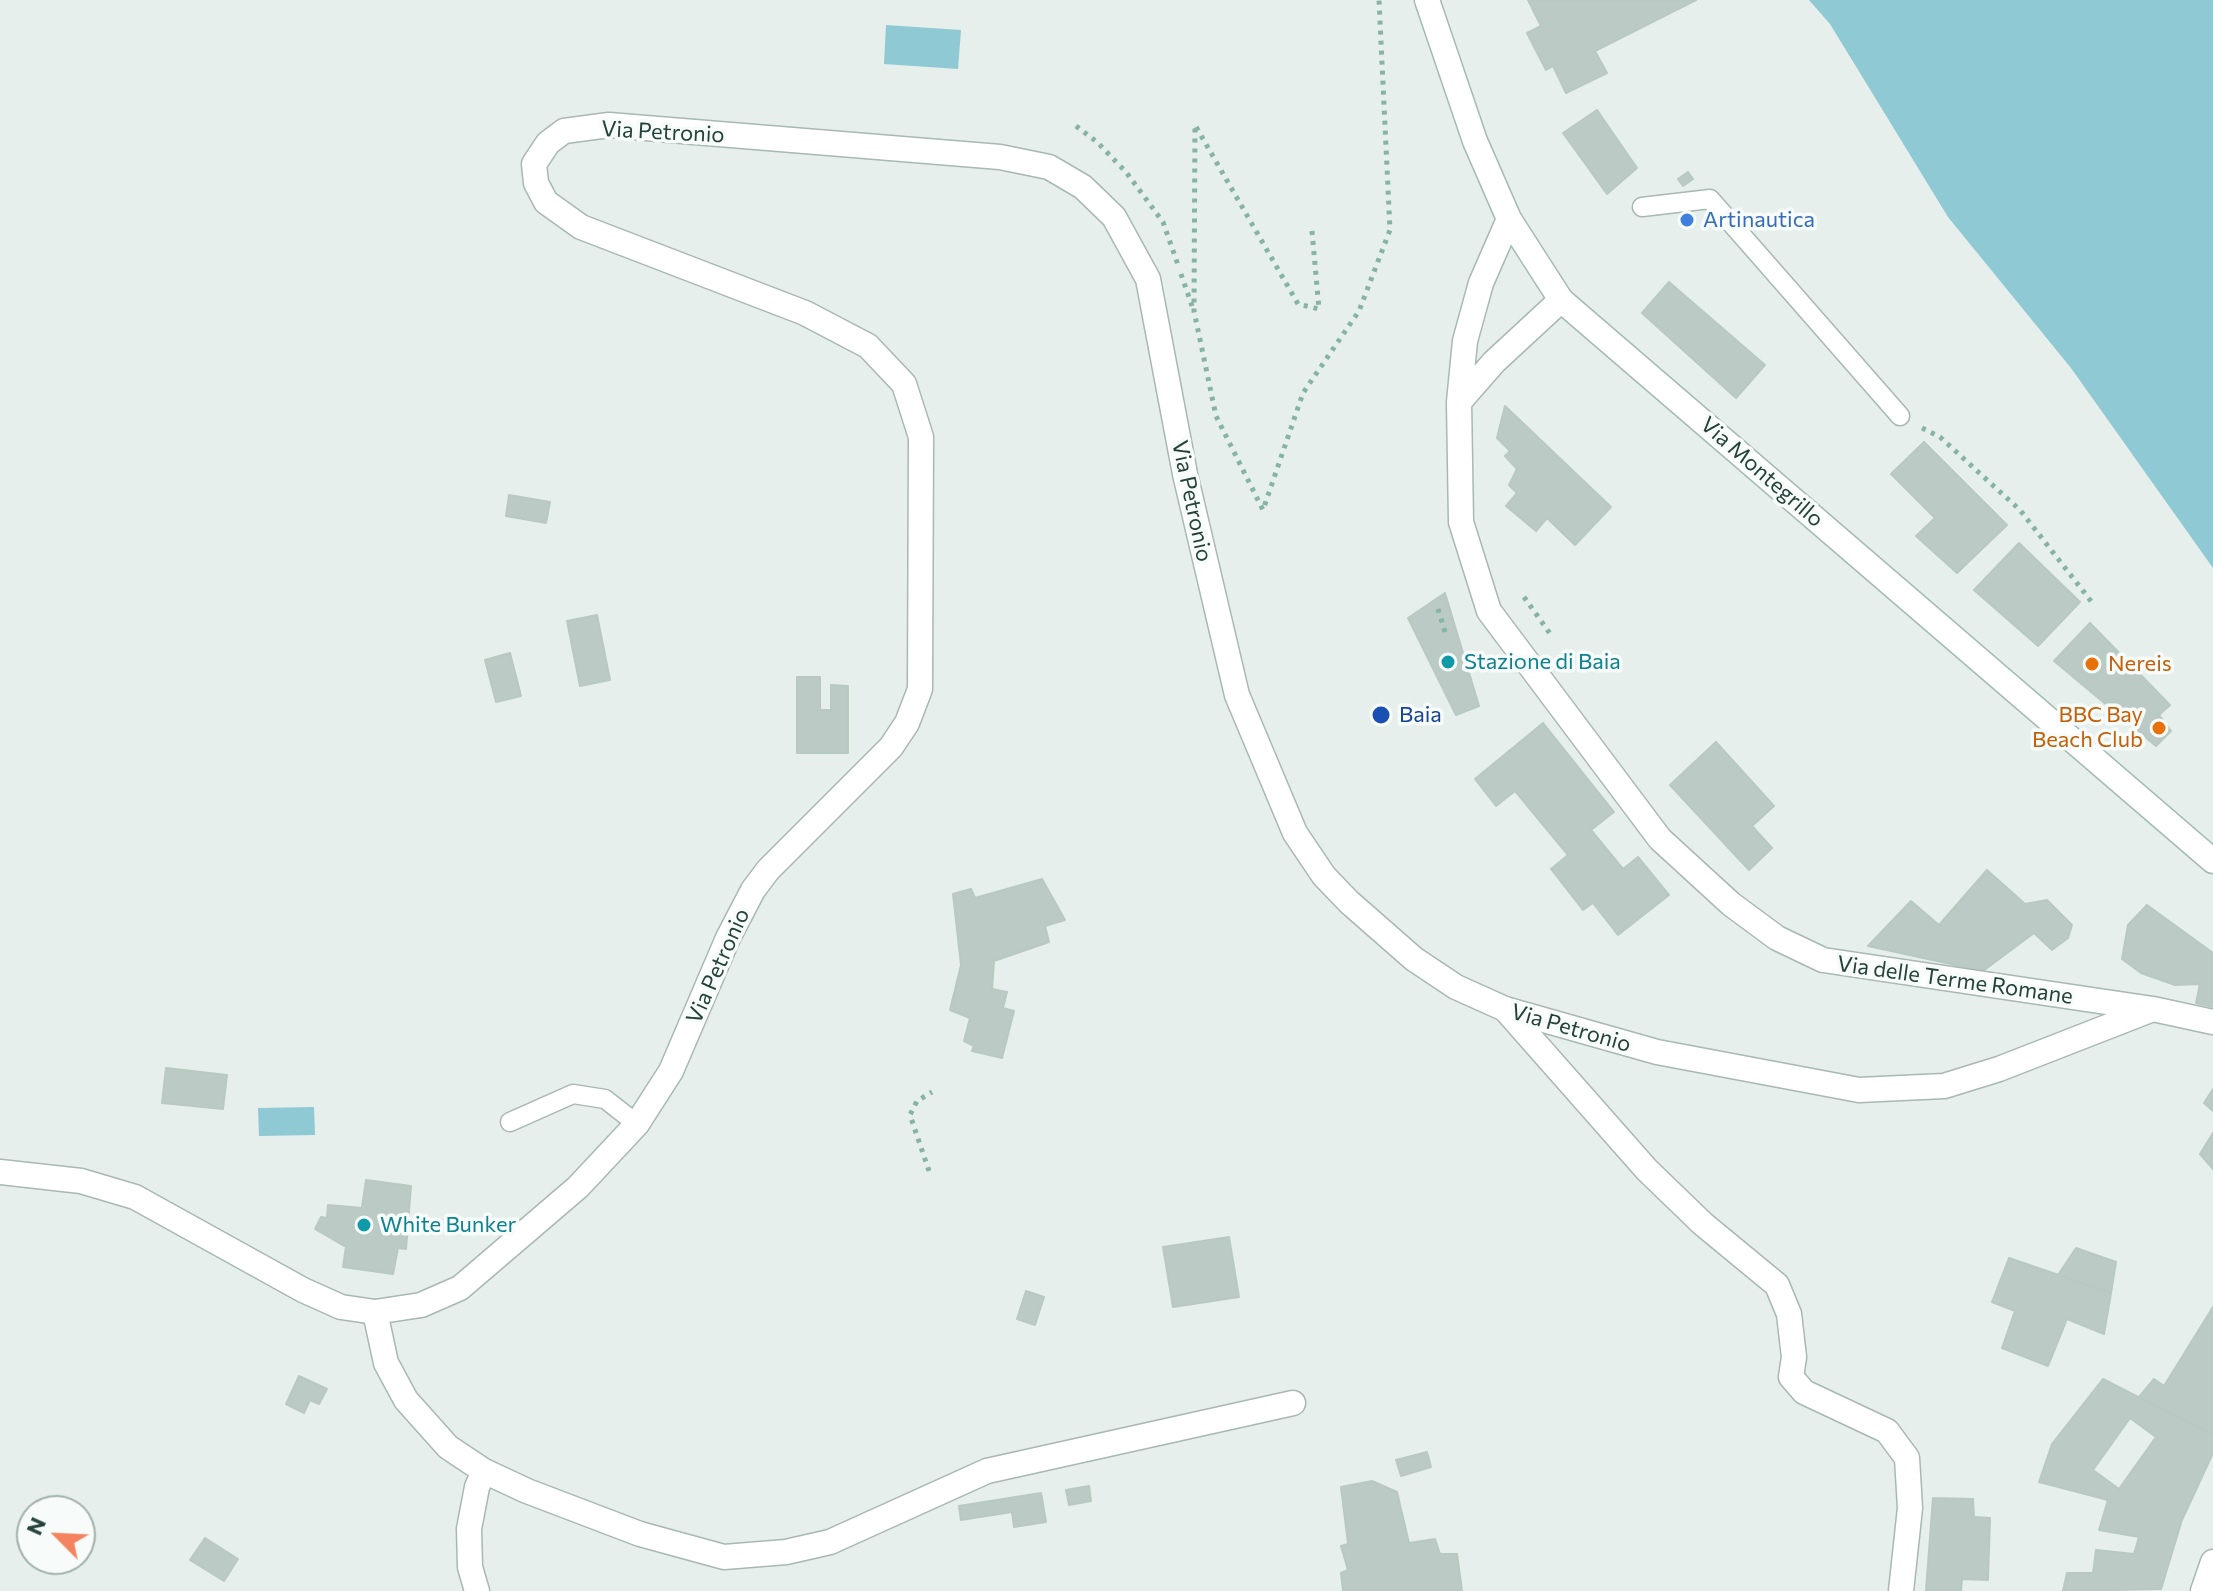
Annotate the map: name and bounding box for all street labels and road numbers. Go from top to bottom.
street label: Via Petronio [601,116,725,148]
street label: Via Montegrillo [1695,411,1829,533]
street label: Via Petronio [1166,438,1218,564]
street label: Via Petronio [681,904,755,1028]
street label: Via delle Terme Romane [1835,950,2075,1010]
street label: Via Petronio [1508,998,1634,1058]

